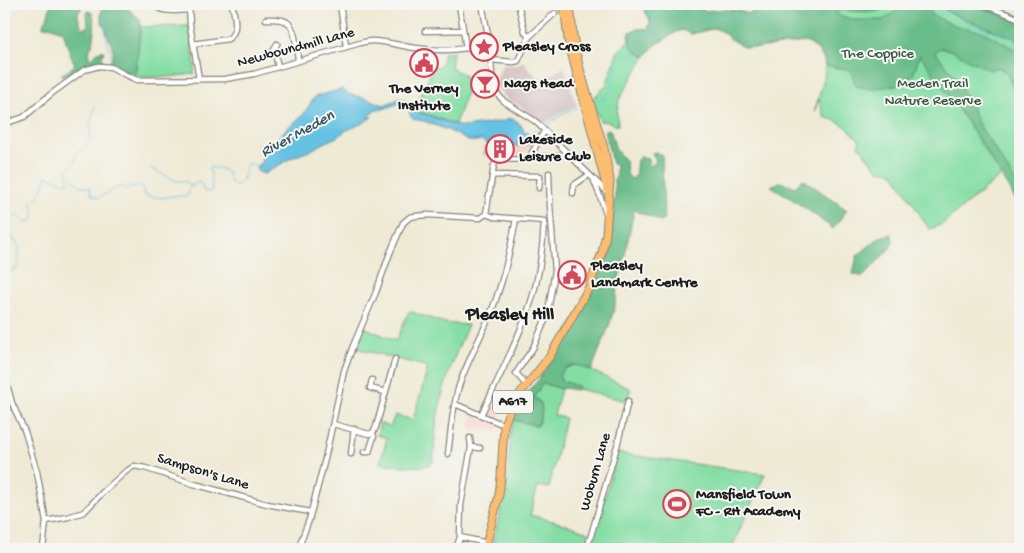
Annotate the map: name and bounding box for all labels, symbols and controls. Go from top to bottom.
street label: Newboundmill Lane [235,24,357,72]
place icon: Pleasley Cross [469,32,499,62]
place label: Pleasley Cross [502,38,592,56]
park label: The Coppice [841,45,914,63]
public building icon: The Verney Institute [409,48,439,78]
bar icon: Nags Head [470,69,500,99]
place label: Nags Head [504,75,575,93]
park label: Meden Trail Nature Reserve [885,75,981,110]
place label: The Verney Institute [389,80,459,115]
water label: River Meden [258,107,338,163]
place label: Lakeside Leisure Club [519,131,591,166]
building icon: Lakeside Leisure Club [485,134,515,164]
place label: Pleasley Landmark Centre [590,257,699,292]
public building icon: Pleasley Landmark Centre [557,260,587,290]
district label: Pleasley Hill [465,305,554,326]
road number: A617 [493,391,533,414]
street label: Woburn Lane [576,431,616,513]
street label: Sampson's Lane [155,449,251,495]
place label: Mansfield Town FC - RH Academy [695,486,801,521]
sports icon: Mansfield Town FC - RH Academy [662,489,692,519]

